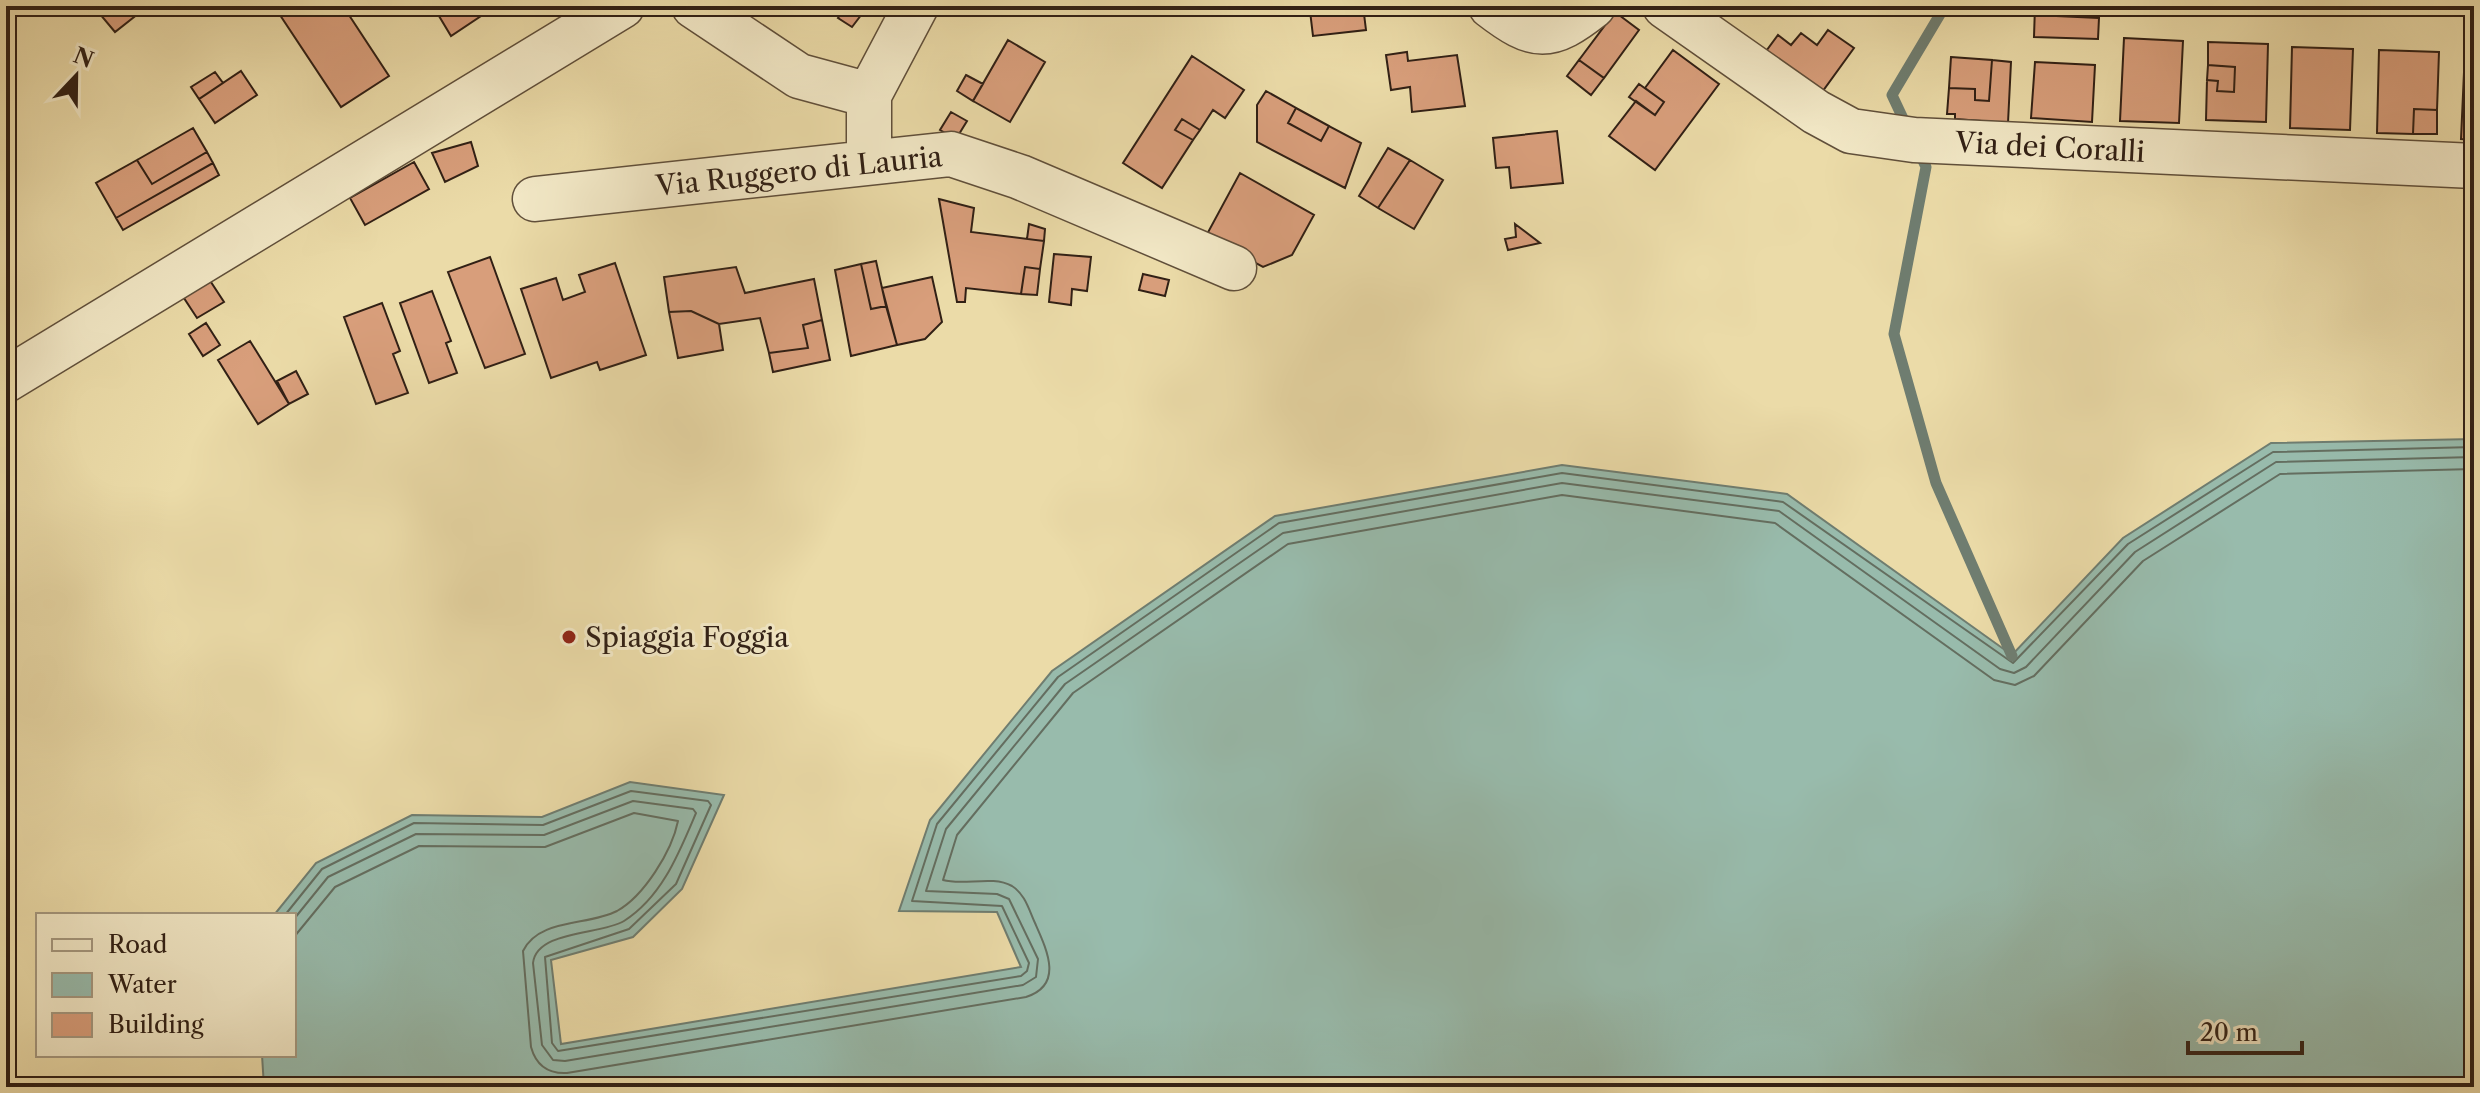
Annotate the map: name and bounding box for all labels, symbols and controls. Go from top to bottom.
north arrow [36,36,116,116]
text: N [69,42,97,74]
street label: Via dei Coralli [1953,125,2146,169]
street label: Via Ruggero di Lauria [653,139,944,203]
place label: Spiaggia Foggia [585,620,789,654]
marker: Spiaggia Foggia [560,628,578,646]
legend [36,913,296,1057]
text: Road [108,930,168,959]
text: Water [107,970,177,999]
scale bar [2188,1005,2302,1055]
text: Building [108,1010,204,1039]
text: 20 m [2200,1018,2258,1047]

